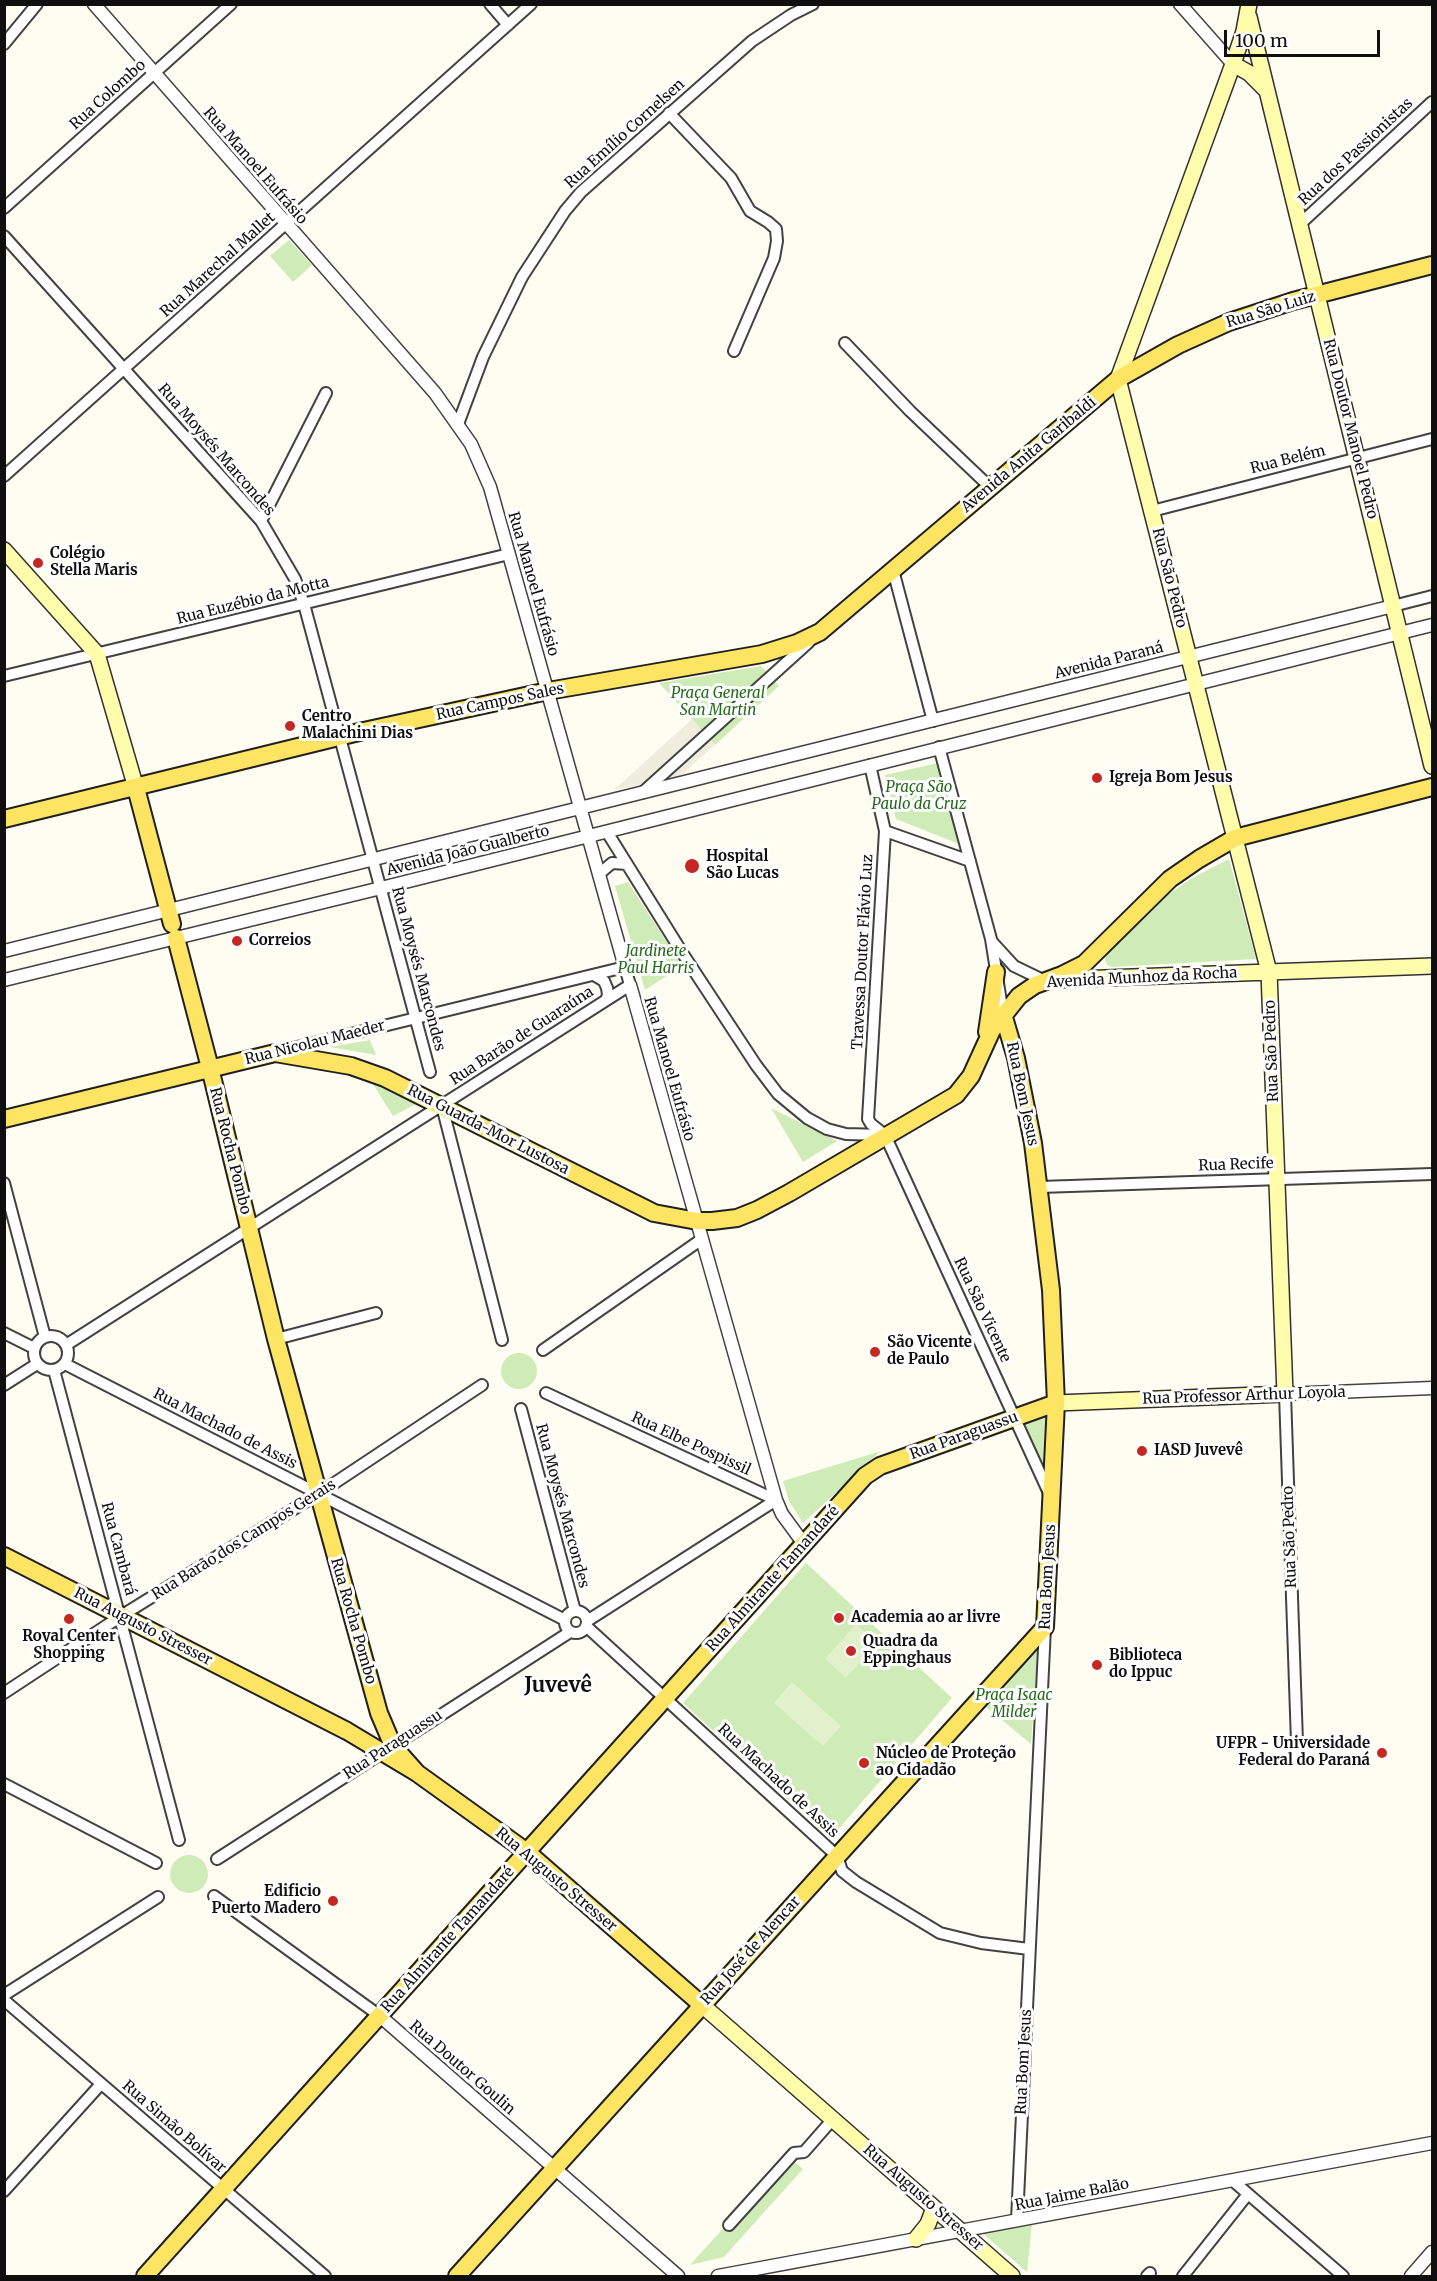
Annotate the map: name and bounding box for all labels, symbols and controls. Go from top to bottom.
scale bar [1227,18,1383,56]
text: 100 m [1235,29,1288,52]
street label: Rua Colombo [66,56,150,134]
street label: Rua Emílio Cornelsen [561,76,689,192]
street label: Rua dos Passionistas [1295,95,1417,209]
street label: Rua Manoel Eufrásio [199,104,311,228]
street label: Rua Marechal Mallet [157,209,279,321]
street label: Rua São Luiz [1224,288,1318,332]
street label: Rua Doutor Manoel Pedro [1319,337,1381,521]
street label: Rua Moysés Marcondes [154,380,278,520]
street label: Avenida Anita Garibaldi [958,393,1100,517]
street label: Rua Belém [1249,442,1327,478]
street label: Rua Manoel Eufrásio [504,510,562,658]
street label: Rua São Pedro [1148,526,1190,630]
place label: Colégio Stella Maris [50,545,138,580]
marker: Colégio Stella Maris [31,556,45,570]
street label: Rua Euzébio da Motta [175,573,331,629]
street label: Avenida Paraná [1053,639,1165,683]
street label: Rua Campos Sales [434,680,566,724]
park label: Praça General San Martin [671,685,765,720]
place label: Centro Malachini Dias [302,708,413,743]
marker: Centro Malachini Dias [283,719,297,733]
place label: Igreja Bom Jesus [1109,769,1233,787]
marker: Igreja Bom Jesus [1090,771,1104,785]
park label: Praça São Paulo da Cruz [872,779,966,814]
street label: Avenida João Gualberto [385,822,551,880]
place label: Hospital São Lucas [706,848,779,883]
street label: Travessa Doutor Flávio Luz [849,854,877,1050]
marker: Hospital São Lucas [683,857,701,875]
street label: Rua Moysés Marcondes [387,885,449,1053]
place label: Correios [249,932,311,950]
marker: Correios [230,934,244,948]
park label: Jardinete Paul Harris [618,943,694,978]
street label: Avenida Munhoz da Rocha [1046,964,1238,992]
street label: Rua Barão de Guaraúna [447,983,597,1089]
street label: Rua Manoel Eufrásio [640,995,698,1143]
street label: Rua São Pedro [1261,1000,1283,1102]
street label: Rua Nicolau Maeder [243,1017,387,1069]
street label: Rua Bom Jesus [1002,1040,1042,1148]
street label: Rua Guarda-Mor Lustosa [404,1081,572,1179]
street label: Rua Rocha Pombo [205,1085,255,1217]
street label: Rua Recife [1198,1155,1274,1175]
street label: Rua São Vicente [950,1255,1014,1365]
place label: São Vicente de Paulo [887,1334,972,1369]
marker: São Vicente de Paulo [868,1345,882,1359]
street label: Rua Professor Arthur Loyola [1142,1383,1346,1409]
street label: Rua Machado de Assis [150,1385,300,1473]
street label: Rua Elbe Pospissil [628,1408,754,1480]
street label: Rua Paraguassu [907,1408,1021,1464]
street label: Rua Moysés Marcondes [531,1422,593,1590]
place label: IASD Juvevê [1154,1442,1243,1460]
marker: IASD Juvevê [1135,1444,1149,1458]
street label: Rua Barão dos Campos Gerais [149,1476,339,1604]
street label: Rua São Pedro [1279,1486,1301,1588]
street label: Rua Cambará [97,1500,139,1598]
street label: Rua Almirante Tamandaré [703,1502,843,1656]
street label: Rua Bom Jesus [1036,1524,1060,1630]
street label: Rua Rocha Pombo [326,1556,380,1686]
street label: Rua Augusto Stresser [71,1584,215,1670]
place label: Academia ao ar livre [851,1609,1000,1627]
marker: Academia ao ar livre [832,1611,846,1625]
marker: Royal Center Shopping [62,1612,76,1626]
place label: Royal Center Shopping [22,1628,116,1663]
place label: Quadra da Eppinghaus [863,1633,951,1668]
marker: Quadra da Eppinghaus [844,1644,858,1658]
place label: Biblioteca do Ippuc [1109,1647,1182,1682]
marker: Biblioteca do Ippuc [1090,1658,1104,1672]
district label: Juvevê [524,1673,592,1699]
park label: Praça Isaac Milder [976,1687,1052,1722]
street label: Rua Paraguassu [340,1706,446,1784]
street label: Rua Machado de Assis [714,1720,842,1842]
place label: UFPR - Universidade Federal do Paraná [1216,1735,1370,1770]
place label: Núcleo de Proteção ao Cidadão [876,1745,1016,1780]
marker: UFPR - Universidade Federal do Paraná [1375,1746,1389,1760]
marker: Núcleo de Proteção ao Cidadão [857,1756,871,1770]
street label: Rua Augusto Stresser [492,1824,620,1936]
street label: Rua Almirante Tamandaré [378,1863,518,2017]
place label: Edificio Puerto Madero [211,1883,321,1918]
street label: Rua José de Alencar [697,1893,805,2009]
marker: Edificio Puerto Madero [326,1894,340,1908]
street label: Rua Bom Jesus [1012,2009,1036,2115]
street label: Rua Doutor Goulin [405,2017,519,2119]
street label: Rua Simão Bolívar [118,2077,230,2177]
street label: Rua Augusto Stresser [859,2141,987,2255]
street label: Rua Jaime Balão [1014,2175,1130,2215]

